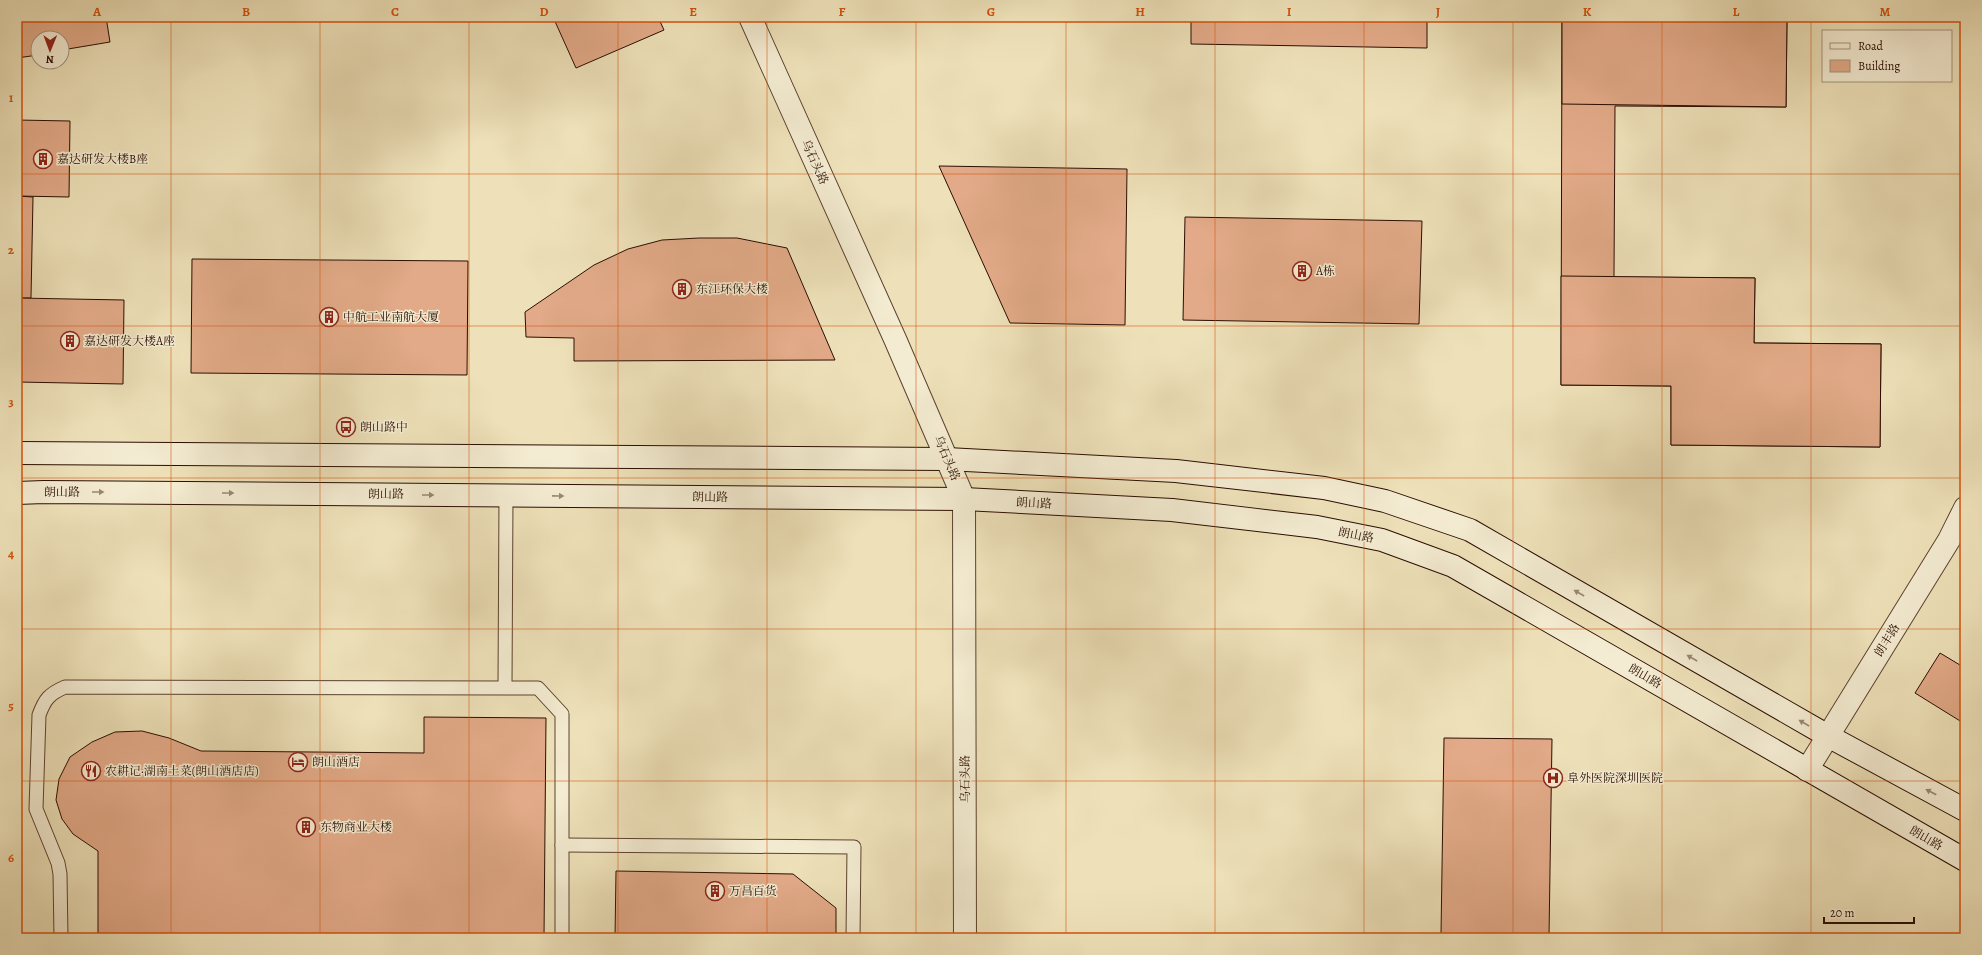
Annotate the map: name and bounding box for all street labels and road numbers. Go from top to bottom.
street label: 乌石头路 [798,137,832,187]
street label: 乌石头路 [930,433,964,483]
street label: 朗山路 [44,484,80,500]
street label: 朗山路 [368,486,404,502]
street label: 朗山路 [692,489,728,505]
street label: 朗山路 [1016,494,1052,512]
street label: 朗山路 [1337,524,1375,546]
street label: 朗丰路 [1871,620,1903,660]
street label: 朗山路 [1625,660,1665,692]
street label: 乌石头路 [957,755,973,803]
street label: 朗山路 [1906,822,1946,854]

